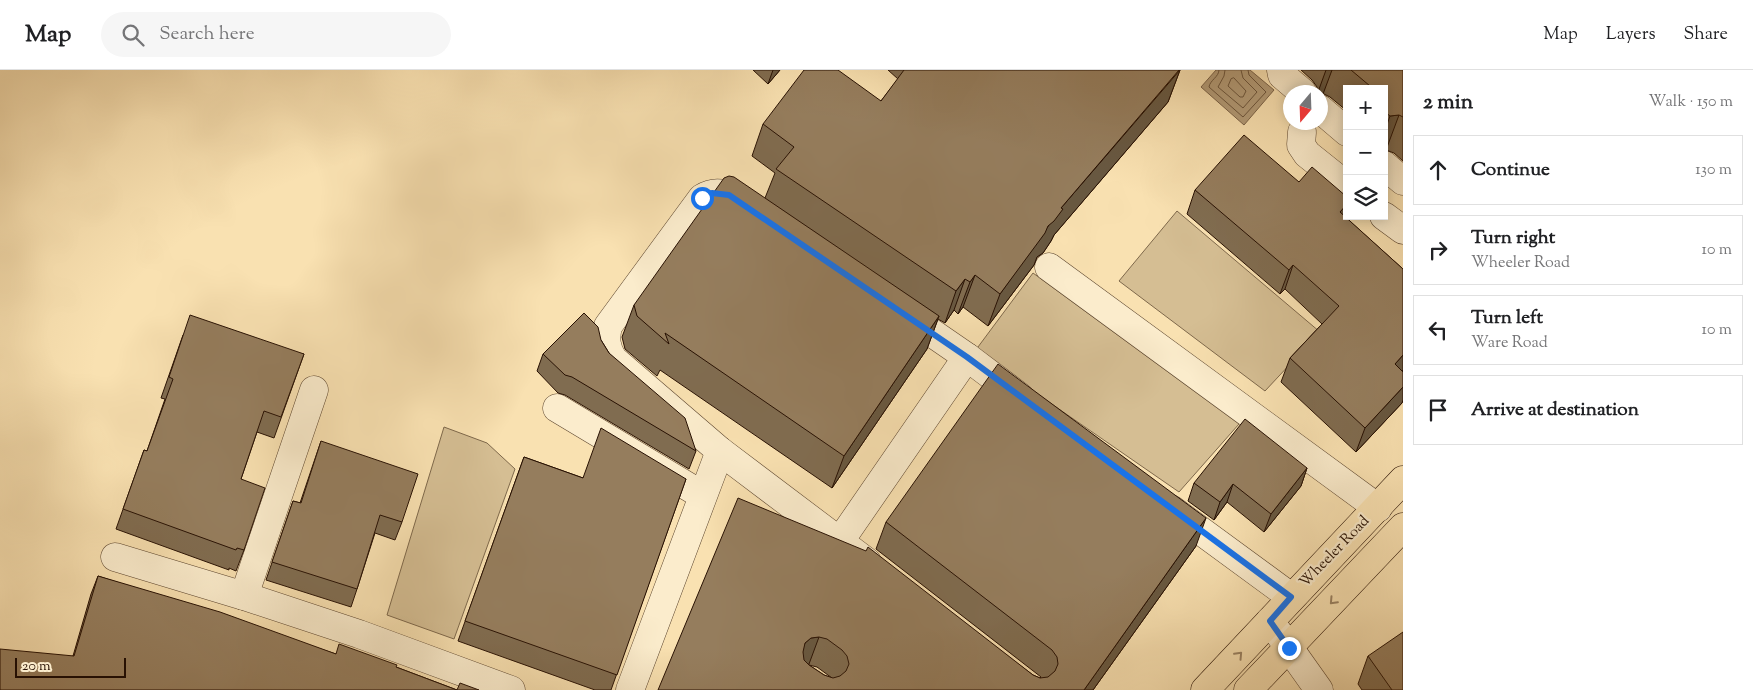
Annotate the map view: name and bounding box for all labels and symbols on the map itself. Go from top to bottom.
north arrow [1283,85,1328,130]
route start [691,187,714,210]
street label: Wheeler Road [1295,511,1375,593]
one-way arrow [1330,595,1339,604]
route end [1278,637,1301,660]
one-way arrow [1233,651,1242,660]
scale bar [15,655,126,678]

